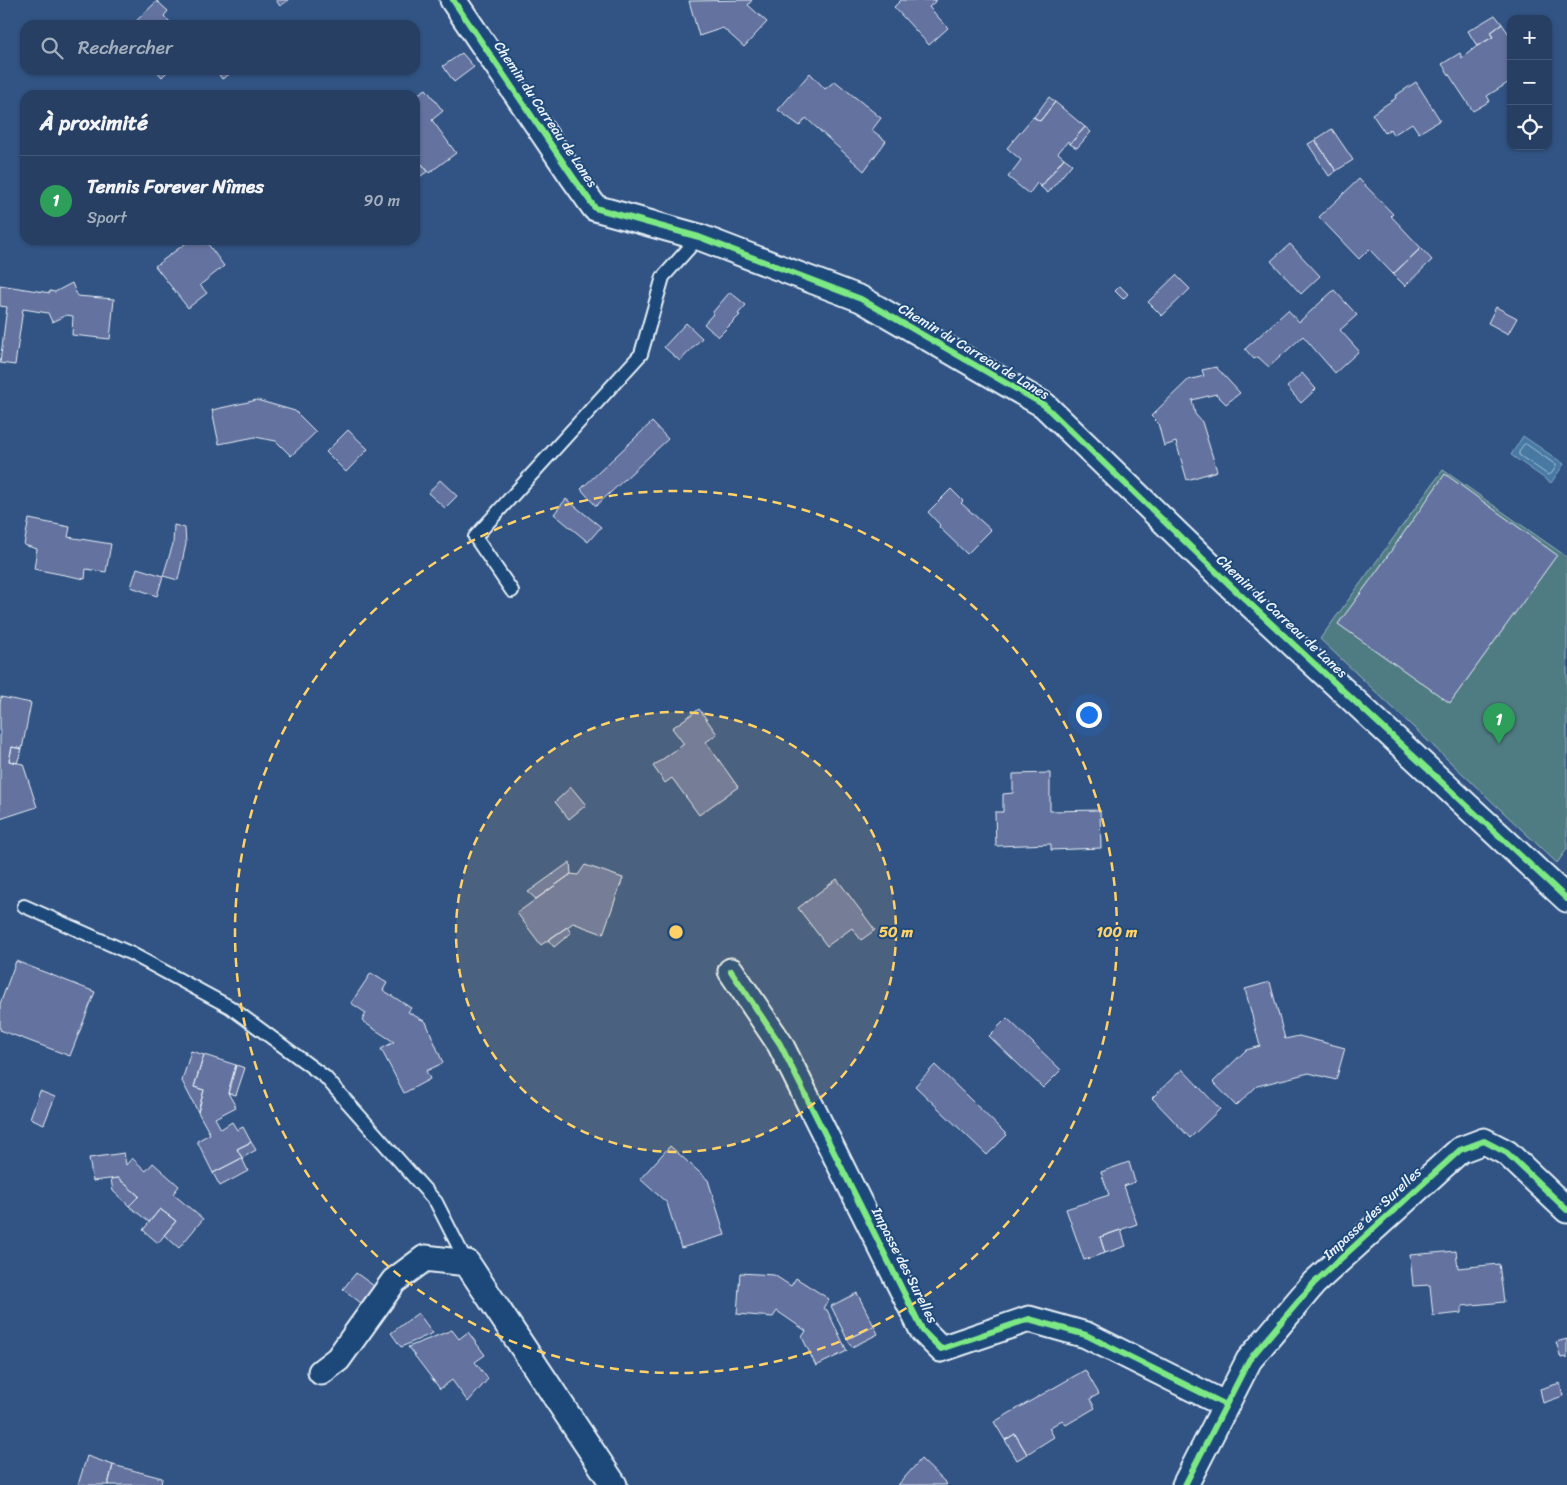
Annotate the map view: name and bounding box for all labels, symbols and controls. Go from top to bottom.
map controls [1507,15,1552,150]
button: + [1507,15,1552,60]
search box [20,20,420,75]
text: Rechercher [78,31,173,64]
icon: search [38,34,66,62]
street label: Chemin du Carreau de Lanes [487,36,604,193]
button: − [1507,60,1552,105]
text: À proximité [40,104,148,142]
button: locate [1507,105,1552,150]
text: Tennis Forever Nîmes [87,170,264,203]
text: 1 [53,186,59,215]
text: 90 m [364,186,400,215]
text: Sport [87,203,127,232]
street label: Chemin du Carreau de Lanes [893,296,1054,407]
street label: Chemin du Carreau de Lanes [1210,548,1353,684]
your location [1076,702,1102,728]
pin: 1 [1483,703,1515,744]
text: 50 m [879,919,914,945]
text: 100 m [1097,919,1138,945]
centre of rings [667,923,685,941]
street label: Impasse des Surelles [1316,1160,1428,1267]
street label: Impasse des Surelles [864,1202,945,1328]

